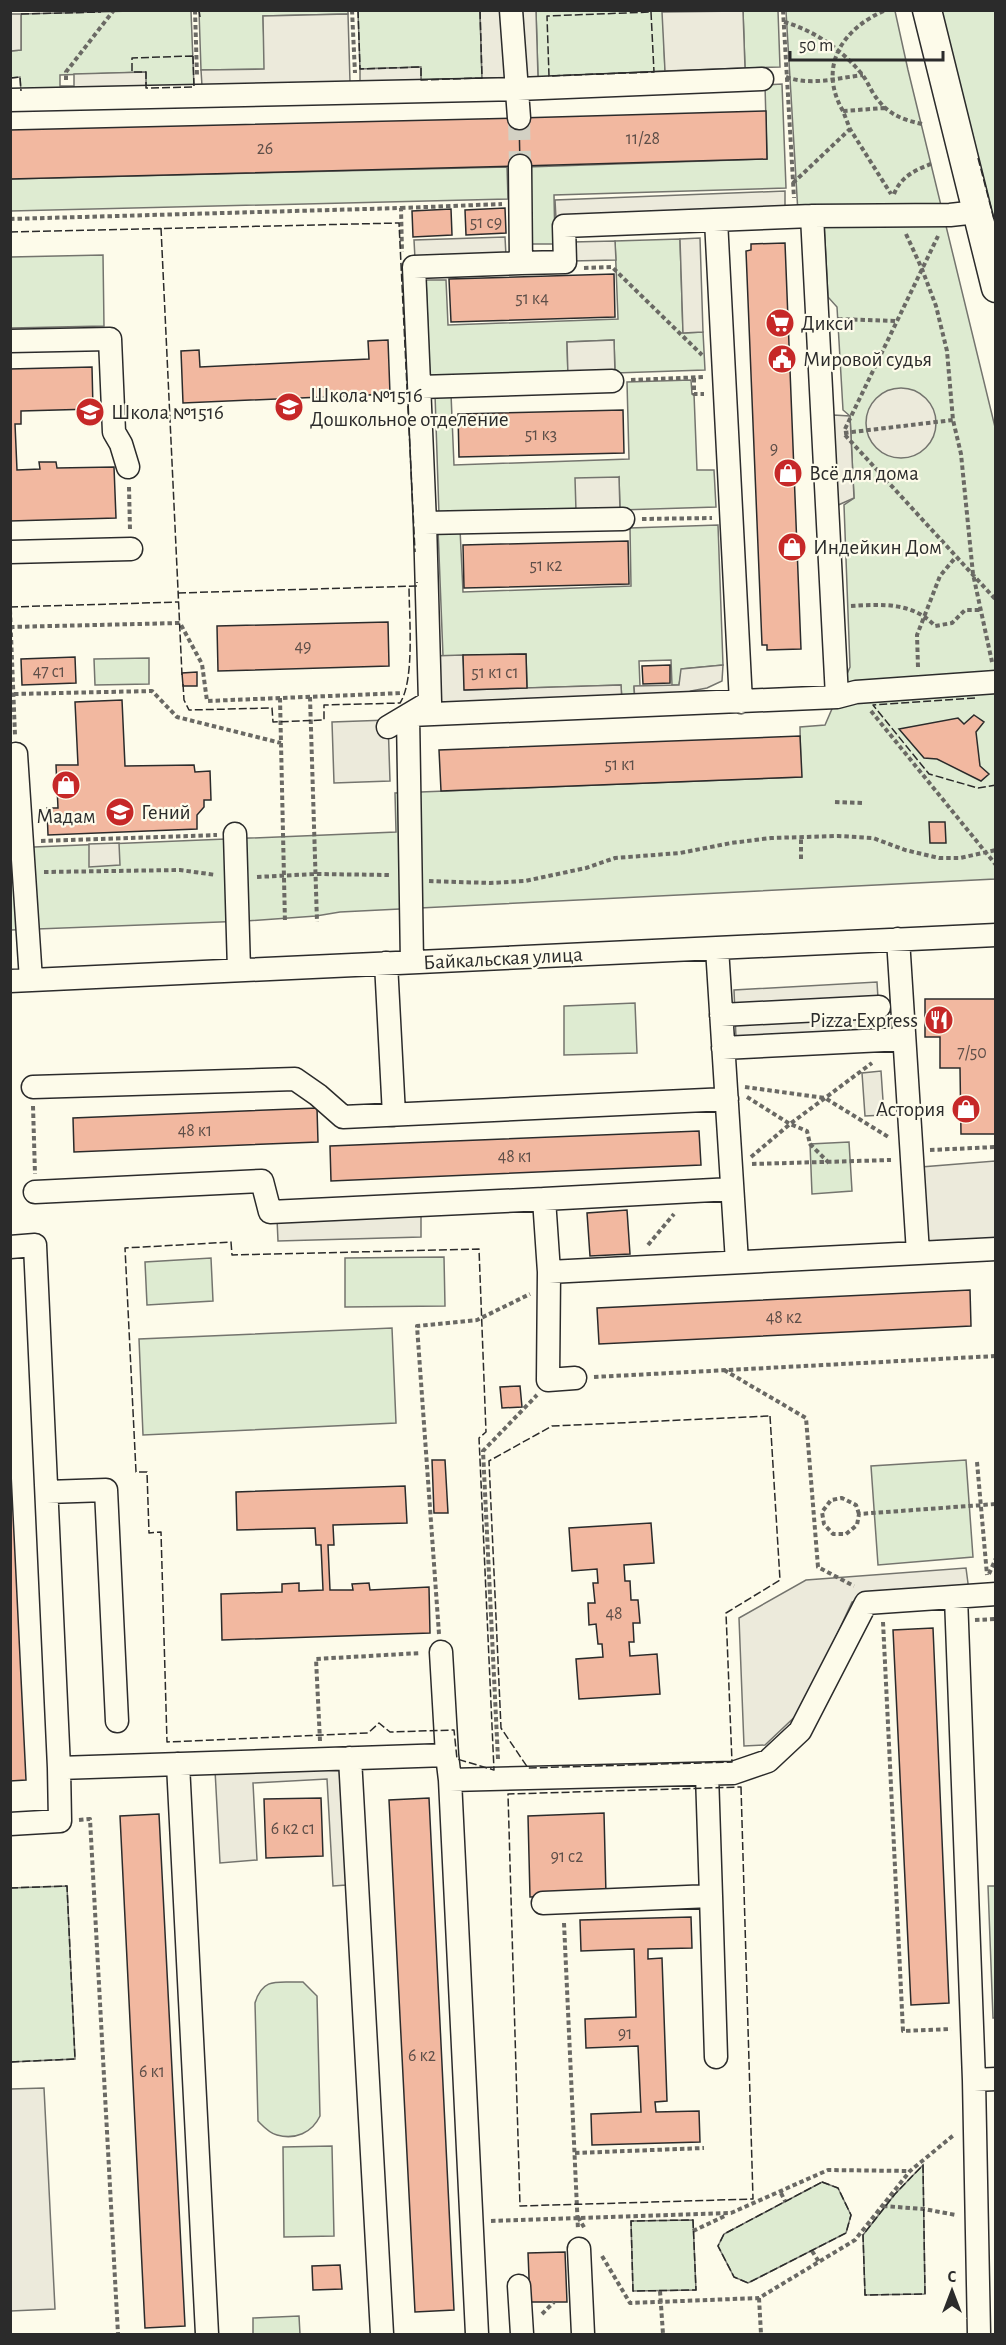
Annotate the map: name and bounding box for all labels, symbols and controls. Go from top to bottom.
scale bar [790,24,943,62]
text: 50 m [799,37,833,55]
house number: 11/28 [626,130,660,148]
house number: 26 [257,140,273,158]
house number: 51 с9 [470,214,502,232]
house number: 51 к4 [515,290,549,308]
supermarket icon: Дикси [764,307,796,339]
place label: Дикси [801,313,854,334]
public building icon: Мировой судья [766,343,798,375]
place label: Мировой судья [803,349,932,370]
place label: Школа №1516 Дошкольное отделение [310,385,509,430]
school or university icon: Школа №1516 Дошкольное отделение [273,391,305,423]
school or university icon: Школа №1516 [74,396,106,428]
place label: Школа №1516 [111,402,224,423]
house number: 51 к3 [525,426,557,444]
house number: 9 [770,440,778,458]
shop icon: Всё для дома [772,457,804,489]
place label: Всё для дома [809,463,919,484]
shop icon: Индейкин Дом [776,531,808,563]
place label: Индейкин Дом [813,537,942,558]
house number: 51 к2 [529,557,563,575]
house number: 49 [294,638,312,656]
house number: 47 с1 [33,663,65,681]
house number: 51 к1 с1 [471,664,519,682]
house number: 51 к1 [604,756,636,774]
shop icon: Мадам [50,769,82,801]
school or university icon: Гений [104,796,136,828]
place label: Гений [141,802,191,823]
place label: Мадам [36,806,96,827]
street label: Байкальская улица [423,944,584,973]
restaurant icon: Pizza Express [923,1004,955,1036]
place label: Pizza Express [810,1010,918,1031]
house number: 7/50 [957,1044,987,1062]
shop icon: Астория [950,1093,982,1125]
place label: Астория [876,1099,945,1120]
house number: 48 к1 [178,1122,212,1140]
house number: 48 к1 [498,1148,532,1166]
house number: 48 к2 [766,1309,802,1327]
house number: 48 [605,1605,623,1623]
house number: 6 к2 с1 [271,1820,315,1838]
house number: 91 с2 [550,1848,584,1866]
house number: 91 [618,2025,632,2043]
house number: 6 к2 [408,2047,436,2065]
house number: 6 к1 [139,2063,165,2081]
north arrow [922,2261,982,2321]
text: С [948,2269,957,2285]

